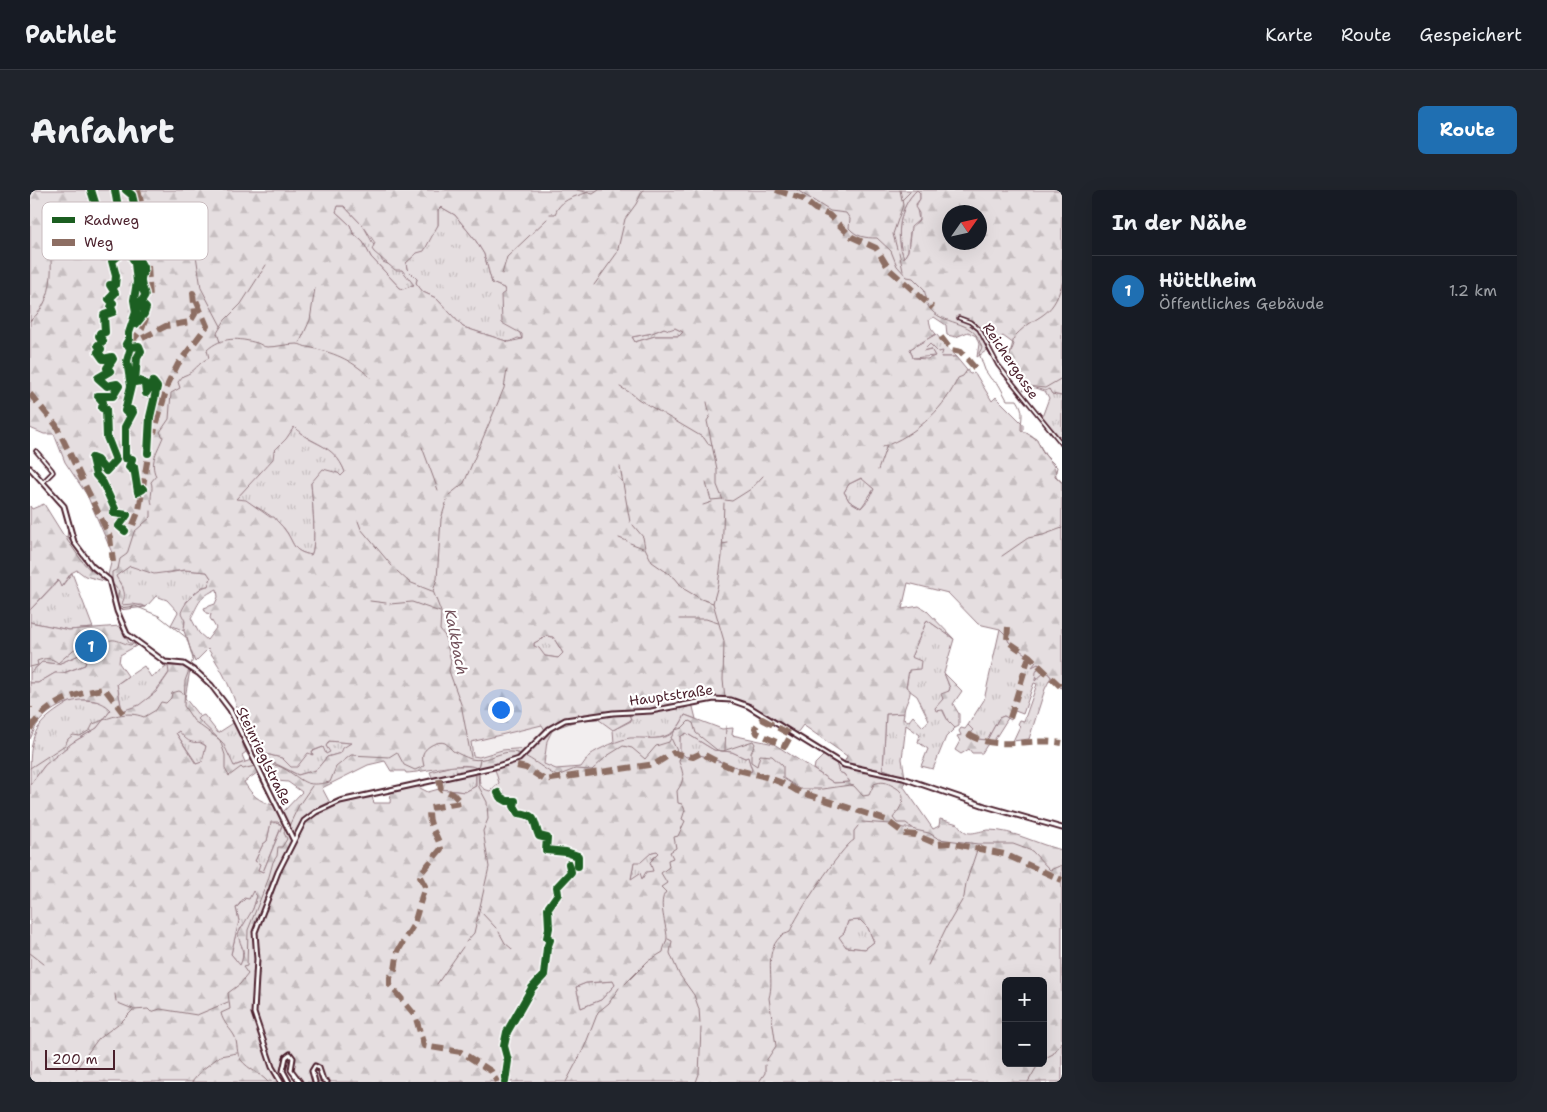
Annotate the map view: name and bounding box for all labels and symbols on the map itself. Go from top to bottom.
legend [42,202,208,260]
north arrow [942,205,987,250]
text: Radweg [84,211,139,229]
text: Weg [84,233,113,251]
street label: Reichergasse [979,319,1043,403]
water label: Kalkbach [440,607,472,677]
pin: 1 [75,627,107,665]
street label: Hauptstraße [628,680,714,710]
your location [488,697,514,723]
street label: Steinrieglstraße [232,704,296,808]
scale bar [45,1047,115,1070]

